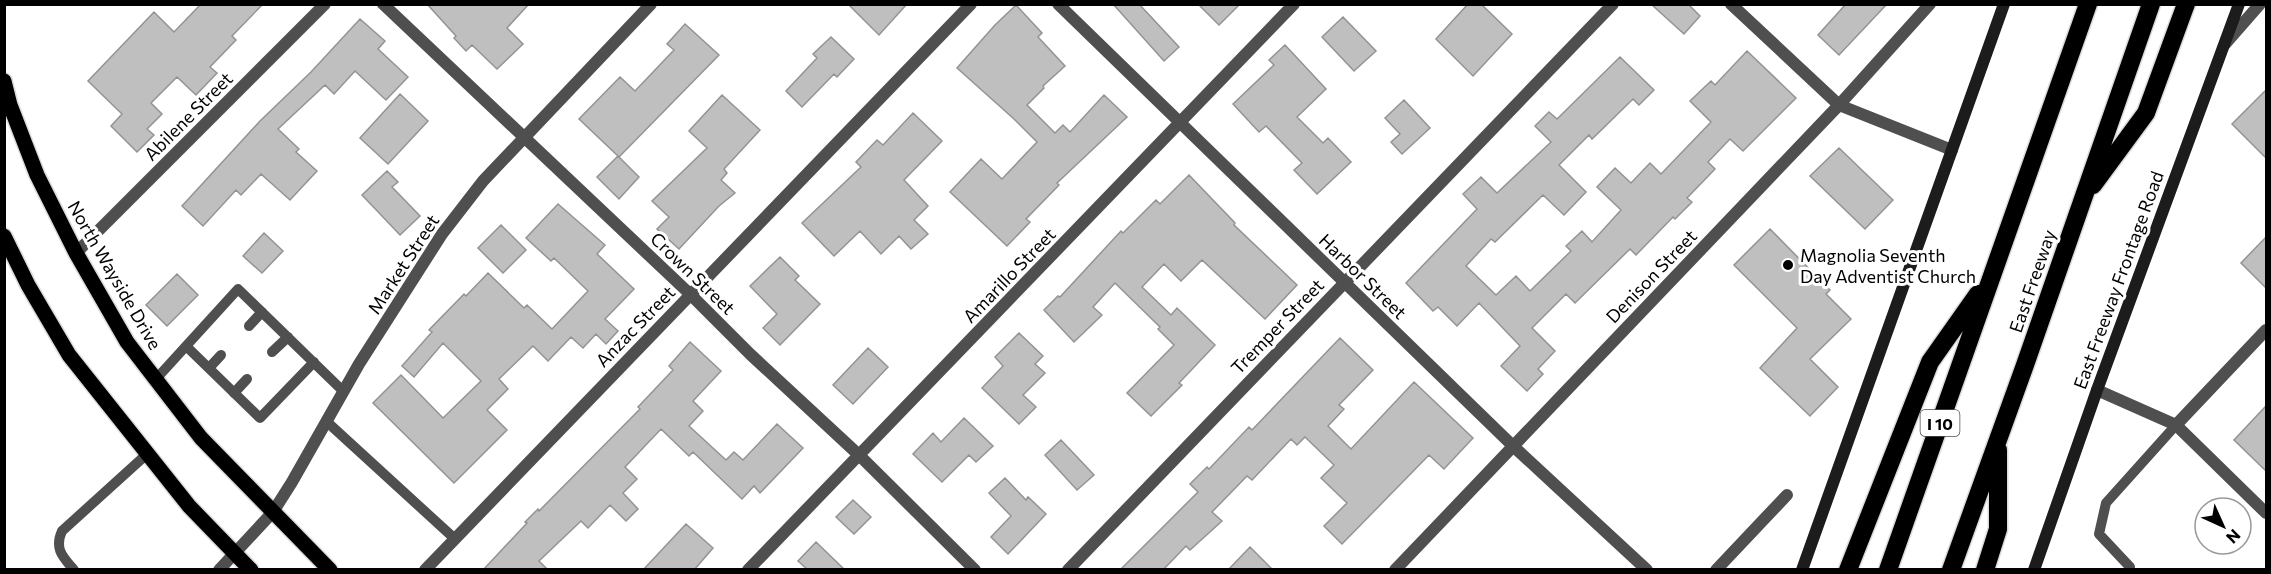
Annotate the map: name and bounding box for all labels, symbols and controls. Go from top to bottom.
street label: Abilene Street [139,67,237,165]
street label: East Freeway Frontage Road [2068,168,2168,392]
street label: North Wayside Drive [63,197,167,353]
street label: Market Street [363,210,443,318]
street label: Amarillo Street [958,223,1060,327]
street label: Denison Street [1601,225,1701,327]
street label: Crown Street [646,227,740,319]
street label: East Freeway [2004,227,2060,335]
street label: Harbor Street [1315,229,1411,323]
place label: Magnolia Seventh Day Adventist Church [1800,244,1976,287]
marker: Magnolia Seventh Day Adventist Church [1781,258,1795,272]
street label: Tremper Street [1226,274,1328,378]
street label: Anzac Street [591,281,679,371]
road number: I 10 [1920,410,1960,436]
north arrow [2193,496,2253,556]
text: N [2223,526,2245,548]

